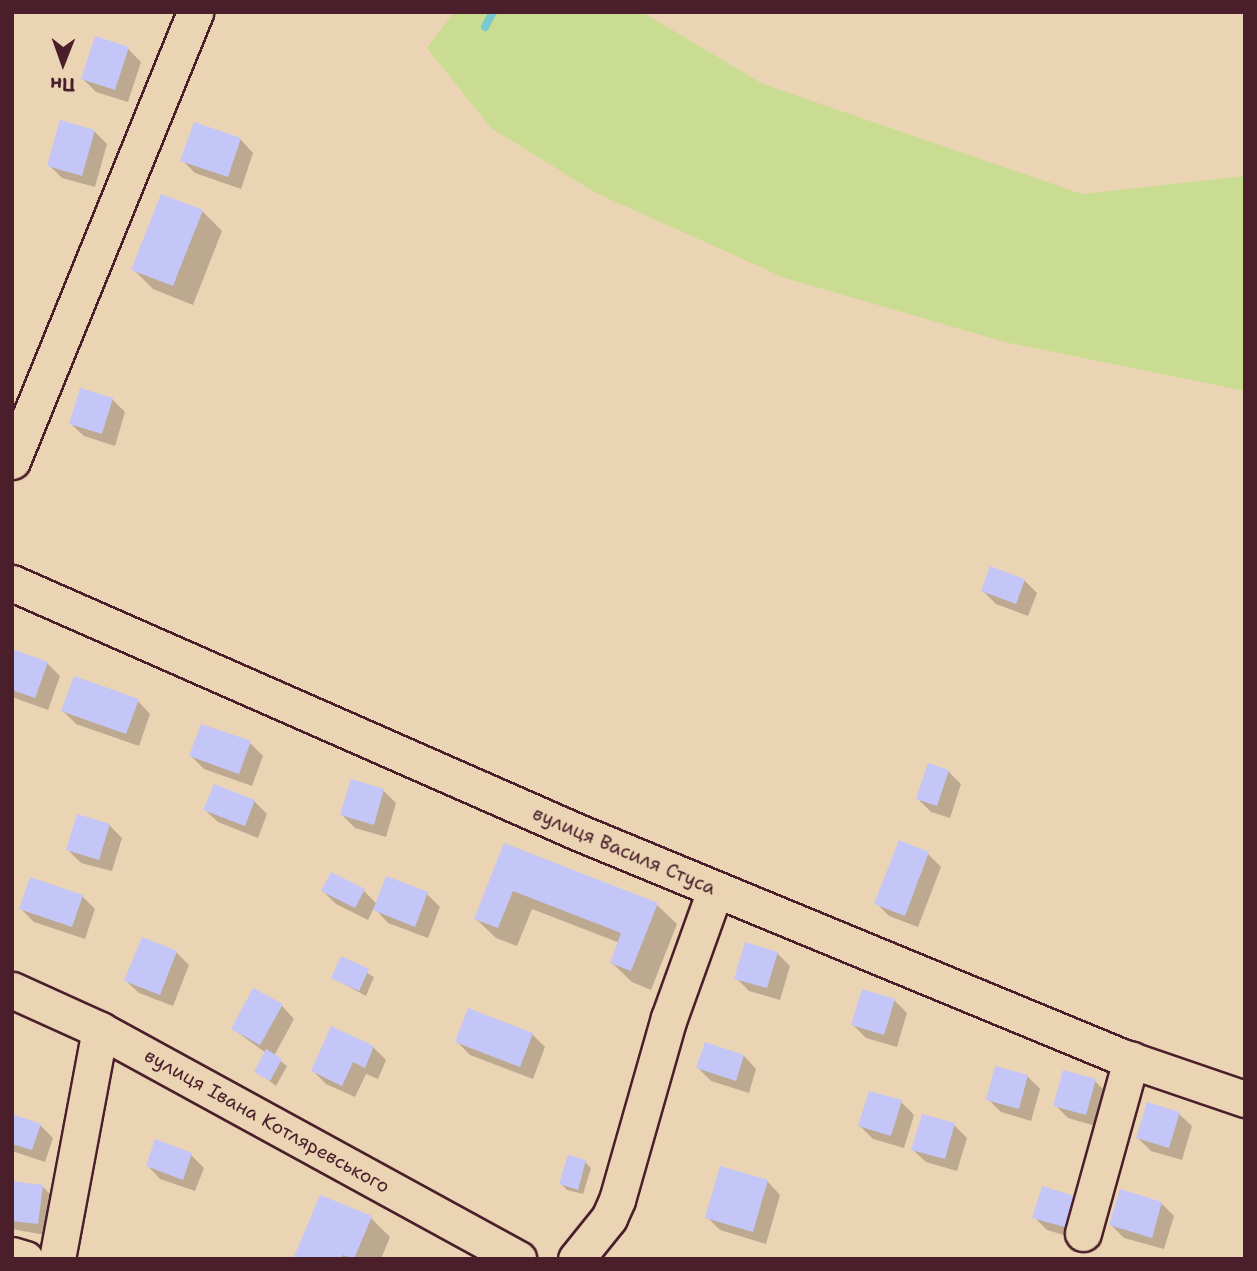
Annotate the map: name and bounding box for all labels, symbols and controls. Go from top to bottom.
north arrow [28,28,98,98]
text: Пн [50,72,75,97]
street label: вулиця Василя Стуса [529,802,719,900]
street label: вулиця Івана Котляревського [141,1044,393,1198]

